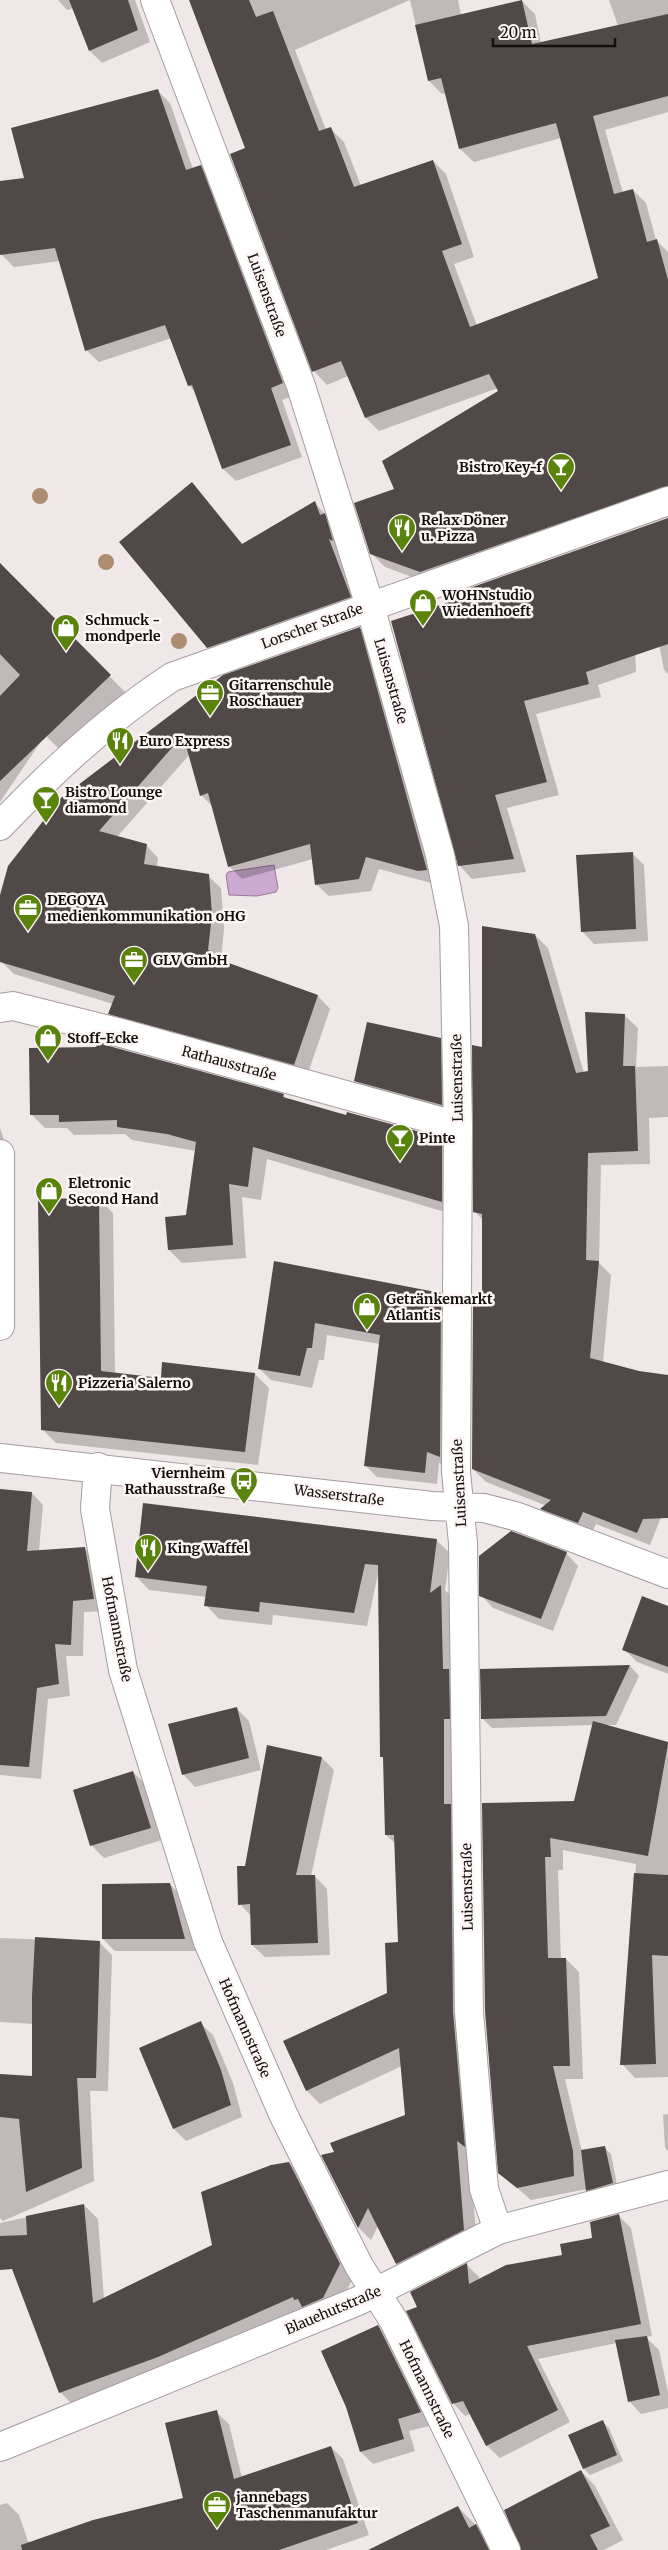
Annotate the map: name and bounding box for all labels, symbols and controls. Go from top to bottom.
scale bar [493,15,616,47]
text: 20 m [500,23,537,42]
street label: Luisenstraße [244,251,290,339]
bar icon: Bistro Key-f [546,452,576,491]
place label: Bistro Key-f [459,458,542,476]
place label: Relax Döner u. Pizza [421,511,506,545]
restaurant icon: Relax Döner u. Pizza [387,513,417,552]
place label: WOHNstudio Wiedenhoeft [441,586,532,620]
shop icon: WOHNstudio Wiedenhoeft [408,588,438,627]
street label: Lorscher Straße [259,599,365,653]
place label: Schmuck - mondperle [85,611,161,645]
shop icon: Schmuck - mondperle [51,613,81,652]
street label: Luisenstraße [370,636,412,726]
place label: Gitarrenschule Roschauer [229,676,332,710]
office icon: Gitarrenschule Roschauer [195,678,225,717]
restaurant icon: Euro Express [105,726,135,765]
place label: Euro Express [139,732,230,750]
place label: Bistro Lounge diamond [65,783,163,817]
bar icon: Bistro Lounge diamond [31,785,61,824]
place label: DEGOYA medienkommunikation oHG [47,891,246,925]
office icon: DEGOYA medienkommunikation oHG [13,893,43,932]
office icon: GLV GmbH [119,945,149,984]
place label: GLV GmbH [153,951,228,969]
shop icon: Stoff-Ecke [33,1023,63,1062]
place label: Stoff-Ecke [67,1029,139,1047]
street label: Luisenstraße [447,1034,467,1122]
street label: Rathausstraße [180,1042,278,1084]
bar icon: Pinte [385,1123,415,1162]
place label: Pinte [419,1129,456,1147]
place label: Eletronic Second Hand [68,1174,159,1208]
shop icon: Eletronic Second Hand [34,1176,64,1215]
place label: Getränkemarkt Atlantis [385,1290,493,1324]
shop icon: Getränkemarkt Atlantis [352,1292,382,1331]
restaurant icon: Pizzeria Salerno [44,1368,74,1407]
place label: Pizzeria Salerno [78,1374,190,1392]
street label: Luisenstraße [448,1439,470,1527]
place label: Viernheim Rathausstraße [124,1464,225,1498]
bus stop icon: Viernheim Rathausstraße [229,1466,259,1505]
street label: Wasserstraße [292,1480,385,1509]
restaurant icon: King Waffel [133,1533,163,1572]
place label: King Waffel [167,1539,249,1557]
street label: Hofmannstraße [98,1575,136,1683]
street label: Luisenstraße [457,1843,477,1931]
street label: Hofmannstraße [215,1975,275,2081]
street label: Blauehutstraße [282,2282,384,2338]
street label: Hofmannstraße [395,2337,459,2441]
place label: jannebags Taschenmanufaktur [235,2488,378,2522]
office icon: jannebags Taschenmanufaktur [202,2490,232,2529]

